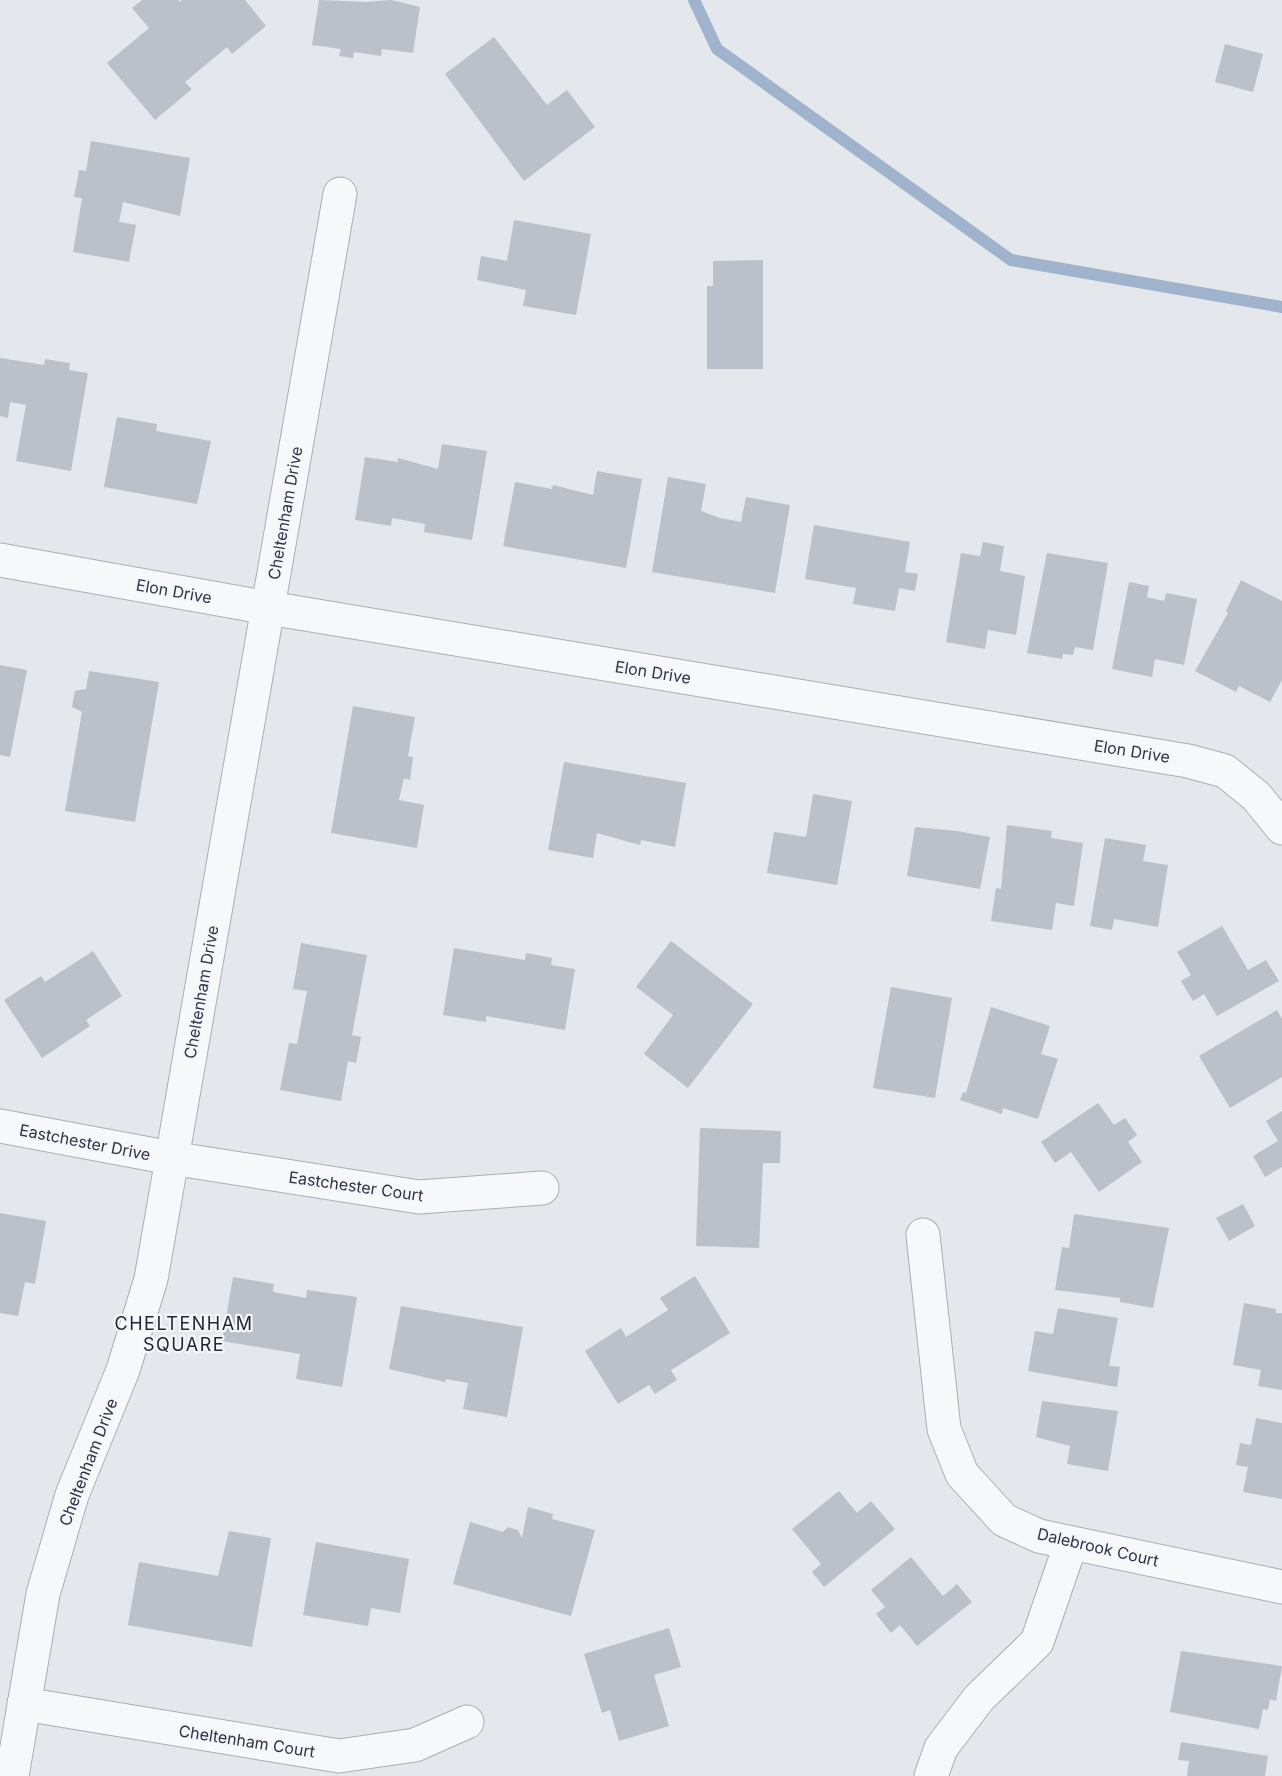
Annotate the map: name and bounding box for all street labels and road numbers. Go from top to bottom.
street label: Cheltenham Drive [263,445,307,581]
street label: Elon Drive [134,574,214,608]
street label: Elon Drive [614,656,692,688]
street label: Elon Drive [1093,735,1171,767]
street label: Cheltenham Drive [179,924,223,1060]
street label: Eastchester Drive [18,1119,152,1165]
street label: Eastchester Court [287,1167,425,1205]
street label: Cheltenham Drive [54,1395,122,1529]
street label: Dalebrook Court [1035,1523,1161,1571]
street label: Cheltenham Court [177,1720,317,1762]

